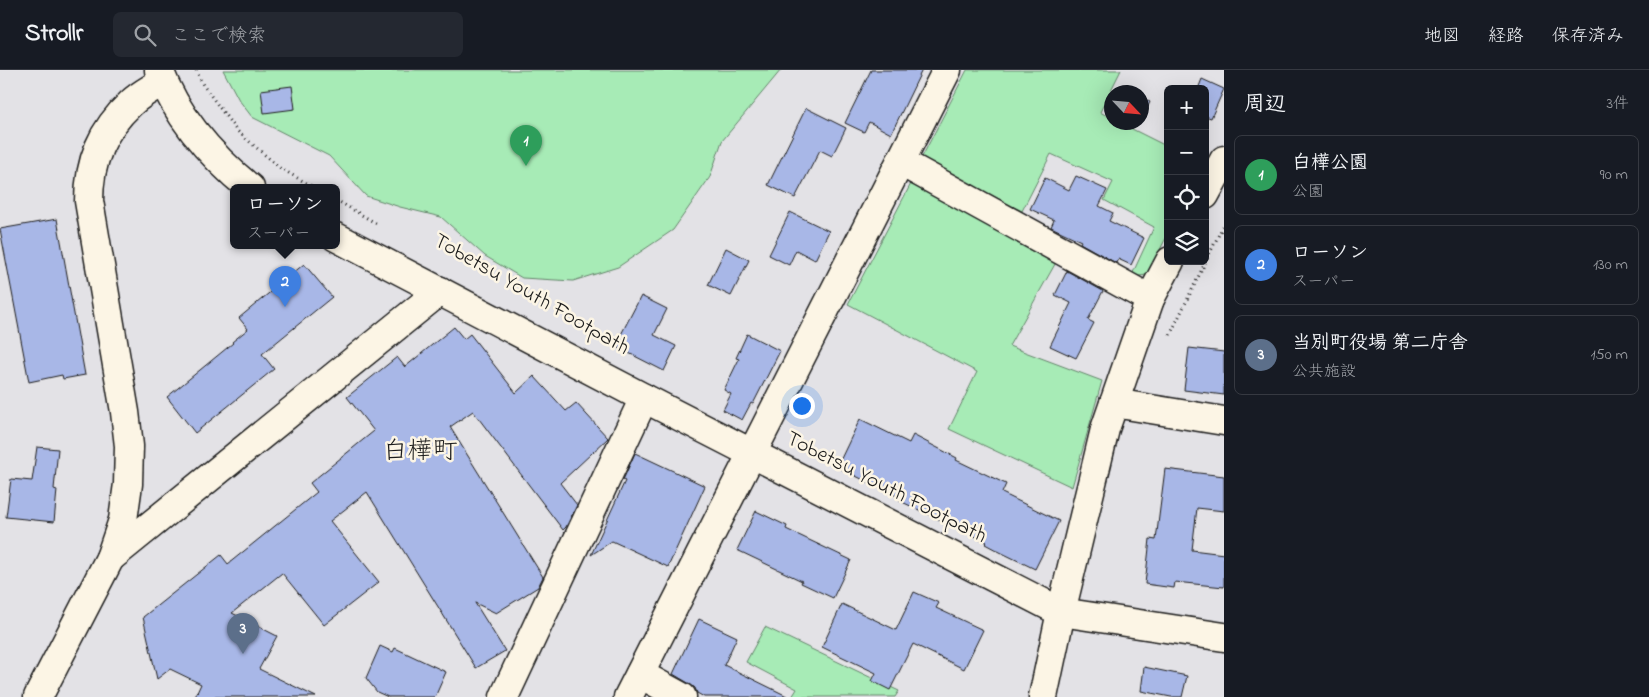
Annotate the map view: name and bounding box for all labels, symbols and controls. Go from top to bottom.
search box [113,12,463,57]
text: Strollr [25,17,83,52]
icon: search [131,21,159,49]
text: ここで検索 [171,23,266,50]
text: 地図 [1424,24,1460,50]
text: 経路 [1488,24,1524,50]
text: 保存済み [1552,24,1624,50]
north arrow [1104,85,1149,130]
map controls [1164,85,1209,265]
button: + [1164,85,1209,130]
text: 周辺 [1244,90,1286,120]
text: 3件 [1606,92,1629,116]
pin: 1 [510,125,542,166]
button: − [1164,130,1209,175]
text: 白樺公園 [1292,150,1368,177]
text: 1 [1258,163,1264,187]
text: 90 m [1600,163,1628,187]
button: locate [1164,175,1209,220]
text: 公園 [1292,180,1324,204]
popup [230,184,340,249]
text: ローソン [247,192,323,219]
button: layers [1164,220,1209,265]
text: スーパー [247,222,310,246]
street label: Tobetsu Youth Footpath [427,226,635,364]
text: ローソン [1292,240,1368,267]
text: 2 [1257,253,1265,277]
text: 130 m [1593,253,1628,277]
pin: 2 [269,266,301,307]
text: スーパー [1292,270,1355,294]
text: 当別町役場 第二庁舎 [1292,330,1468,357]
text: 3 [1258,343,1264,367]
text: 150 m [1590,343,1628,367]
text: 公共施設 [1292,360,1356,384]
your location [789,393,815,419]
street label: Tobetsu Youth Footpath [780,423,992,553]
district label: 白樺町 [382,434,458,470]
pin: 3 [227,613,259,654]

